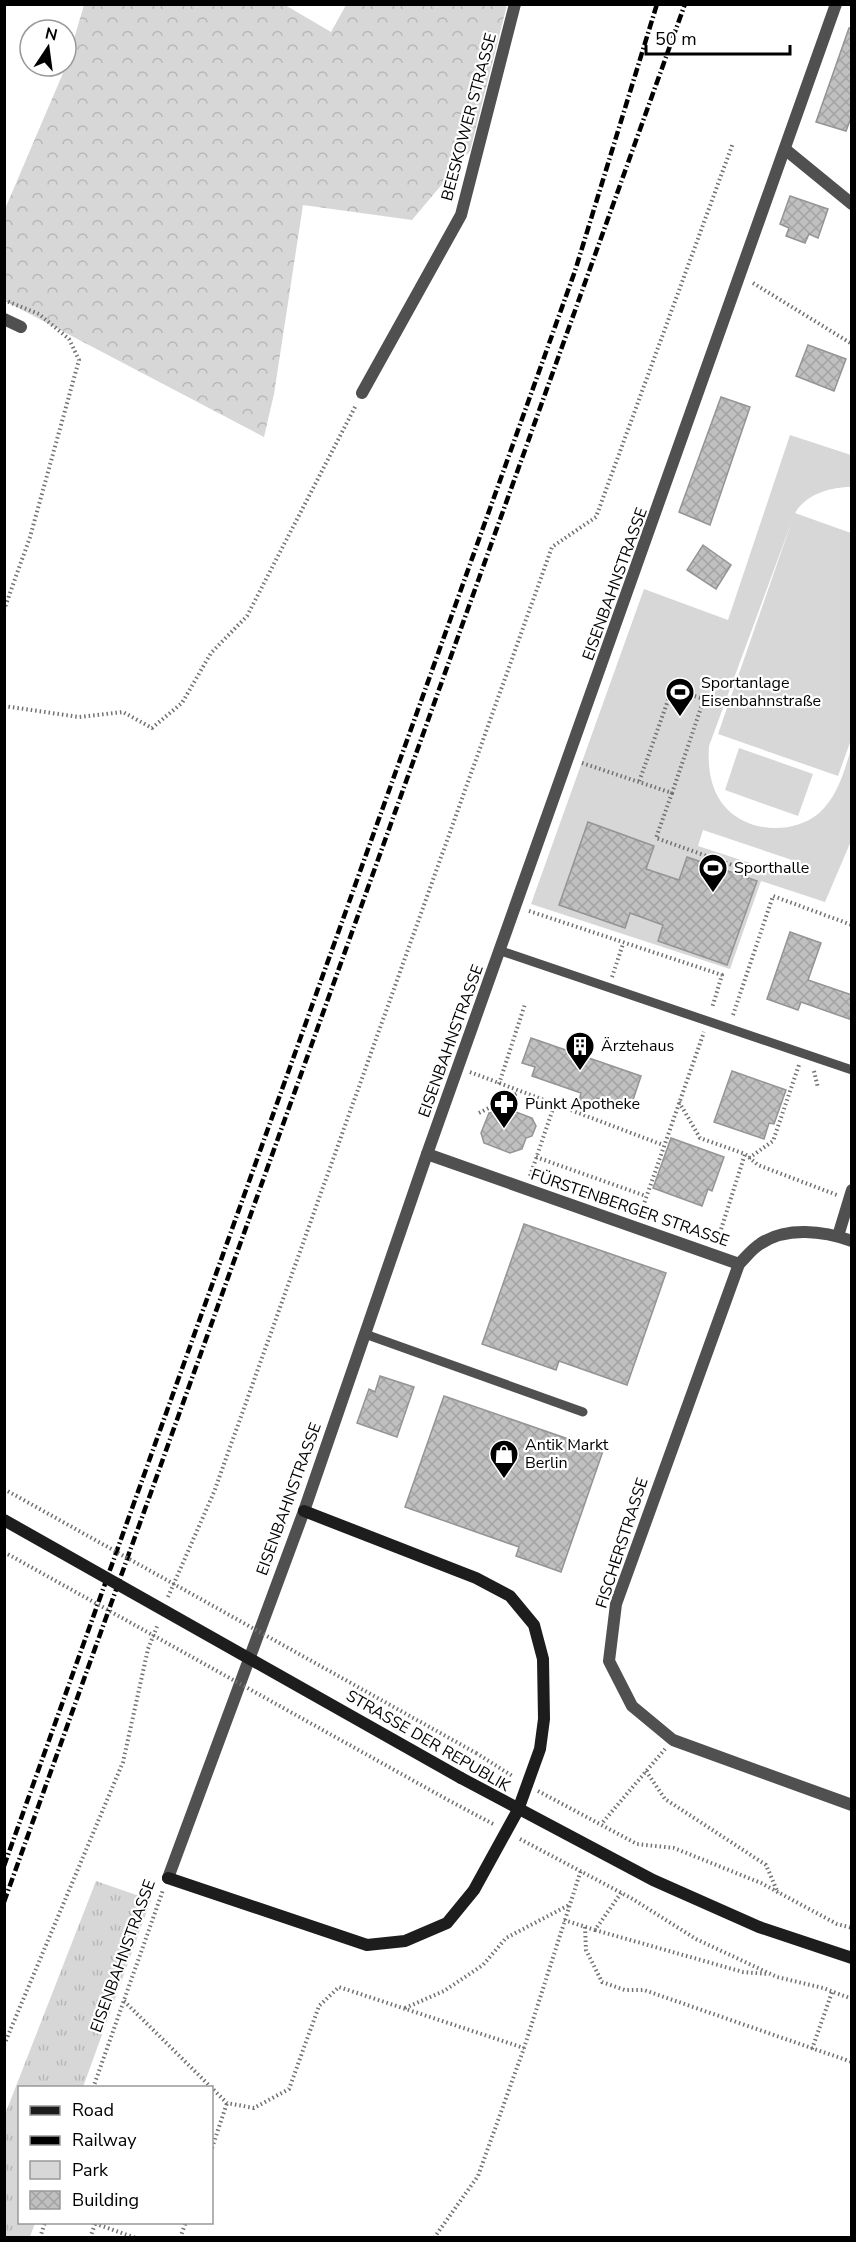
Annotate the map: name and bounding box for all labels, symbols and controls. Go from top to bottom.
north arrow [18,18,78,78]
scale bar [646,18,790,56]
text: N [43,22,59,46]
text: 50 m [655,27,697,51]
street label: BEESKOWER STRASSE [436,31,502,203]
street label: EISENBAHNSTRASSE [577,505,653,663]
place label: Sportanlage Eisenbahnstraße [701,672,821,712]
sports icon: Sportanlage Eisenbahnstraße [664,676,696,718]
sports icon: Sporthalle [697,852,729,894]
place label: Sporthalle [734,857,809,879]
street label: EISENBAHNSTRASSE [413,962,489,1120]
building icon: Ärztehaus [564,1030,596,1072]
place label: Ärztehaus [601,1035,674,1057]
pharmacy icon: Punkt Apotheke [488,1088,520,1130]
place label: Punkt Apotheke [525,1093,640,1115]
street label: FÜRSTENBERGER STRASSE [528,1164,732,1252]
street label: EISENBAHNSTRASSE [251,1420,327,1578]
place label: Antik Markt Berlin [525,1434,609,1474]
shop icon: Antik Markt Berlin [488,1438,520,1480]
street label: FISCHERSTRASSE [591,1475,653,1611]
street label: STRASSE DER REPUBLIK [342,1685,515,1797]
street label: EISENBAHNSTRASSE [85,1877,161,2035]
legend [18,2086,213,2224]
text: Road [72,2098,114,2122]
text: Railway [72,2128,137,2152]
text: Park [72,2158,109,2182]
text: Building [72,2188,139,2212]

